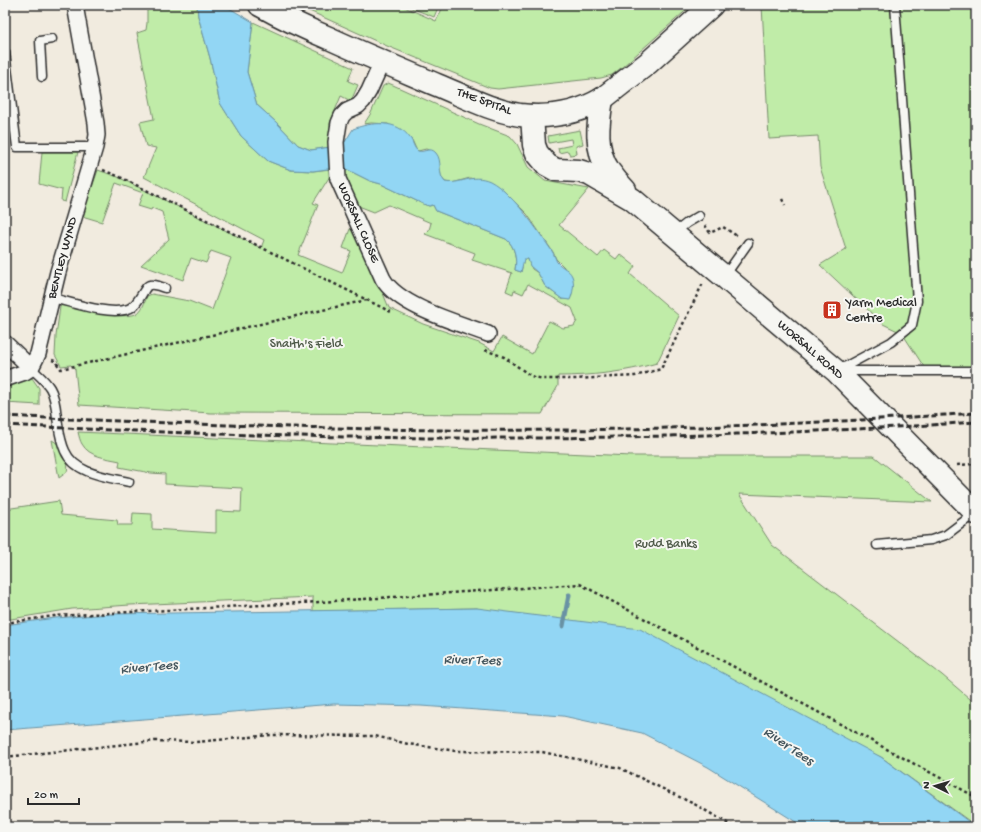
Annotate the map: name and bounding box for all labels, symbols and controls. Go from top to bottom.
street label: THE SPITAL [454,85,515,119]
street label: WORSALL CLOSE [334,181,383,266]
street label: BENTLEY WYND [45,215,81,302]
place label: Yarm Medical Centre [845,296,917,326]
building icon: Yarm Medical Centre [821,299,843,321]
street label: WORSALL ROAD [774,317,847,383]
park label: Snaith's Field [270,337,344,352]
park label: Rudd Banks [635,537,698,552]
water label: River Tees [443,652,502,670]
water label: River Tees [120,657,180,679]
water label: River Tees [760,724,818,771]
north arrow [915,766,955,806]
scale bar [28,780,79,806]
text: N [921,781,933,789]
text: 20 m [34,789,59,803]

